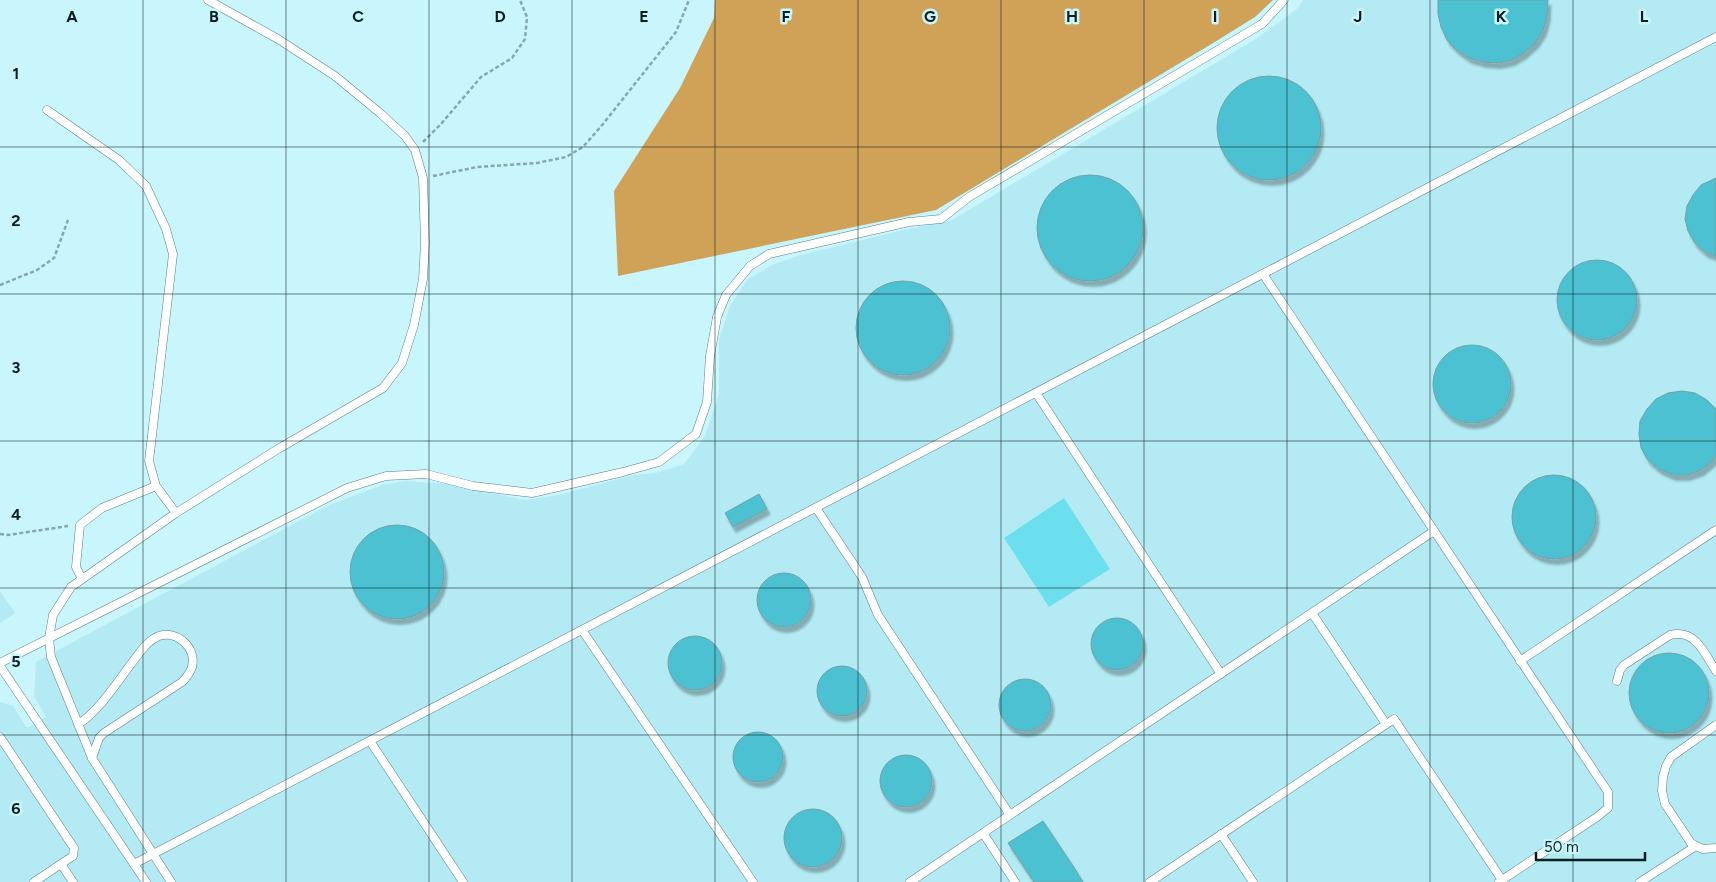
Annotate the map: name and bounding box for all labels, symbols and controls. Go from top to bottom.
text: A [66,7,78,26]
text: B [209,7,219,26]
text: C [352,7,364,26]
text: D [494,7,506,26]
text: E [639,7,649,26]
text: F [782,7,791,26]
text: G [924,7,936,26]
text: H [1066,7,1078,26]
text: I [1213,7,1217,26]
text: J [1354,7,1362,26]
text: K [1496,7,1507,26]
text: L [1640,7,1649,26]
text: 1 [13,64,19,83]
text: 2 [11,211,21,230]
text: 3 [12,358,21,377]
text: 4 [11,505,21,524]
text: 5 [11,652,21,671]
text: 6 [11,799,21,818]
scale bar [1536,830,1645,862]
text: 50 m [1544,838,1579,856]

